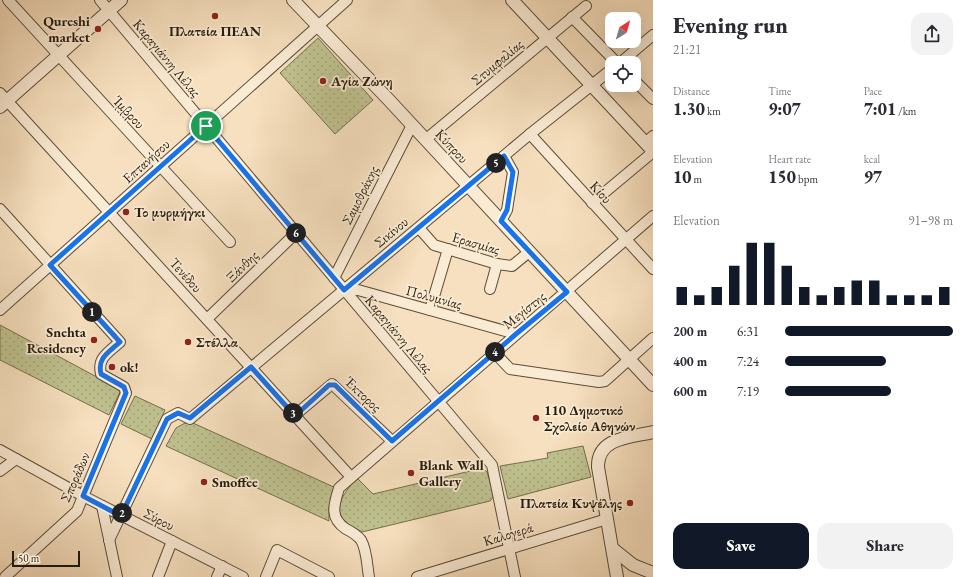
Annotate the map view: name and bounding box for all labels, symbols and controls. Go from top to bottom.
marker: Πλατεία ΠΕΑΝ [210,11,220,21]
text: Evening run [673,11,788,40]
place label: Qureshi market [43,12,91,46]
north arrow [605,12,641,48]
map controls [605,12,641,92]
button: share [911,13,953,55]
street label: Καραγιάννη Λέλας [129,15,205,101]
place label: Πλατεία ΠΕΑΝ [169,22,262,40]
marker: Qureshi market [93,24,103,34]
street label: Στυμφαλίας [467,35,527,89]
text: 21:21 [673,41,701,58]
button: locate [605,56,641,92]
place label: Αγία Ζώνη [330,72,393,90]
marker: Αγία Ζώνη [318,76,328,86]
text: Distance [673,84,710,98]
text: Time [768,84,791,98]
text: Pace [864,84,882,98]
street label: Ίμβρου [109,92,149,132]
text: 1.30 [673,98,705,120]
text: 9:07 [768,98,801,120]
text: 7:01 [864,98,896,120]
text: km [705,104,721,118]
text: /km [896,104,916,118]
pin [189,109,223,143]
icon: arrive [195,115,217,137]
street label: Κύπρου [432,125,472,167]
street label: Επτανήσου [119,135,173,187]
text: Elevation [673,152,713,166]
text: Heart rate [768,152,811,166]
text: kcal [864,152,880,166]
pin: 5 [486,153,506,173]
text: 5 [493,156,499,170]
street label: Σαμοθράκης [337,162,383,228]
text: 10 [673,166,691,188]
text: 150 [768,166,796,188]
text: 97 [864,166,882,188]
text: m [691,172,702,186]
text: bpm [796,172,818,186]
street label: Κίου [586,177,616,207]
place label: Το μυρμήγκι [134,203,205,221]
marker: Το μυρμήγκι [121,207,131,217]
text: Elevation [673,212,720,229]
text: 91–98 m [908,212,953,229]
street label: Σικίνου [370,213,412,251]
pin: 6 [286,223,306,243]
text: 6 [293,226,299,240]
street label: Ερασμίας [450,228,502,258]
street label: Ξάνθης [222,246,262,286]
street label: Τενέδου [166,254,206,296]
street label: Πολυμνίας [404,281,464,313]
street label: Μεγίστης [499,287,549,333]
street label: Καραγιάννη Λέλας [361,291,437,377]
pin: 1 [82,302,102,322]
text: 1 [89,305,95,319]
place label: Snehta Residency [27,323,87,357]
text: 200 m [673,323,707,340]
text: 6:31 [737,323,759,340]
place label: Στέλλα [196,333,239,351]
marker: Snehta Residency [89,335,99,345]
marker: Στέλλα [183,337,193,347]
pin: 4 [485,342,505,362]
text: 4 [492,345,498,359]
text: 400 m [673,353,707,370]
text: 7:24 [737,353,759,370]
place label: ok! [120,358,139,376]
marker: ok! [107,362,117,372]
street label: Έκτορος [341,372,385,416]
text: 600 m [673,383,707,400]
text: 7:19 [737,383,759,400]
place label: 110 Δημοτικό Σχολείο Αθηνών [544,401,636,435]
pin: 3 [283,403,303,423]
text: 3 [290,406,296,420]
marker: 110 Δημοτικό Σχολείο Αθηνών [531,413,541,423]
street label: Σποράδων [56,449,94,505]
place label: Blank Wall Gallery [419,456,484,490]
marker: Blank Wall Gallery [406,468,416,478]
place label: Smoffee [212,473,258,491]
marker: Smoffee [199,477,209,487]
place label: Πλατεία Κυψέλης [520,494,622,512]
marker: Πλατεία Κυψέλης [625,498,635,508]
pin: 2 [112,503,132,523]
street label: Σύρου [141,504,177,534]
text: 2 [119,506,125,520]
street label: Καλογερά [481,518,536,550]
button: Save [673,523,809,569]
button: Share [817,523,953,569]
scale bar [12,549,80,568]
text: 50 m [18,551,39,565]

